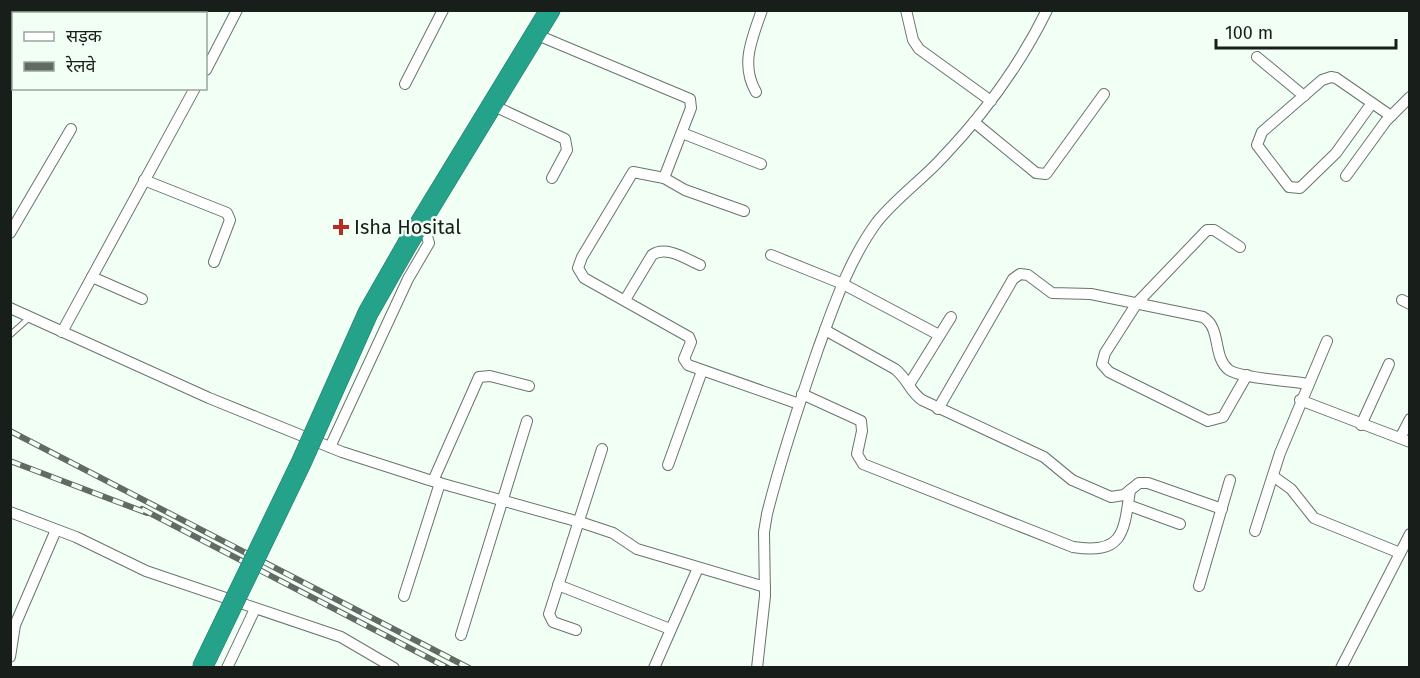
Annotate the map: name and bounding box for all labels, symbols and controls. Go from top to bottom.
legend [12,12,207,90]
scale bar [1216,12,1396,50]
text: 100 m [1225,22,1273,44]
text: सड़क [66,25,103,47]
text: रेलवे [65,55,97,77]
place label: Isha Hosital [354,215,461,239]
marker: Isha Hosital [332,218,350,236]

